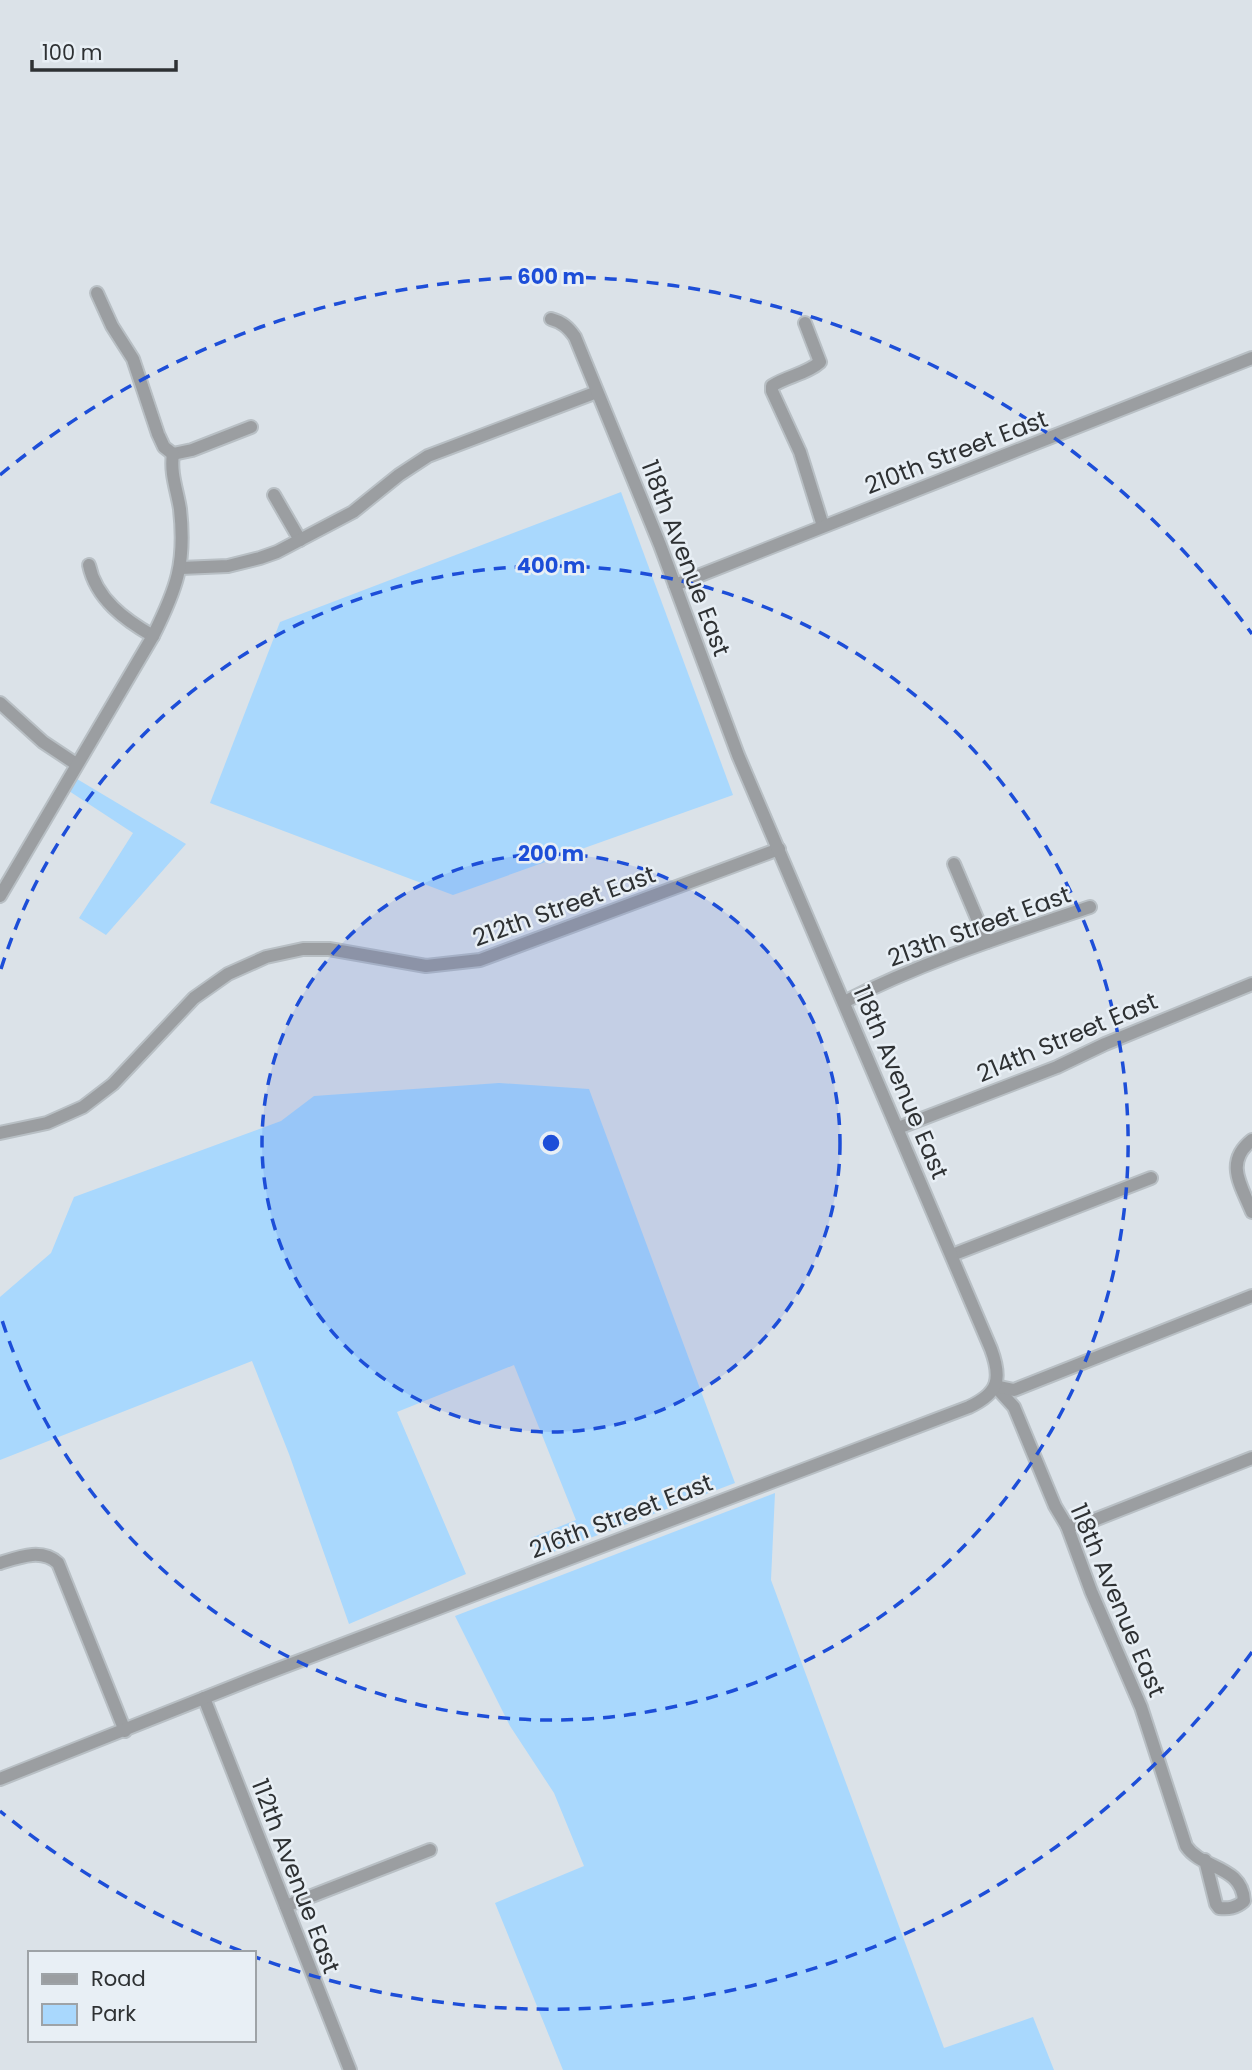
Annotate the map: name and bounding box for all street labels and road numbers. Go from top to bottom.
street label: 210th Street East [860,402,1052,502]
street label: 118th Avenue East [633,455,739,661]
street label: 212th Street East [468,858,660,954]
street label: 213th Street East [883,878,1075,974]
street label: 118th Avenue East [845,980,957,1184]
street label: 214th Street East [971,984,1163,1090]
street label: 216th Street East [525,1466,717,1566]
street label: 118th Avenue East [1062,1498,1174,1702]
street label: 112th Avenue East [244,1774,348,1978]

